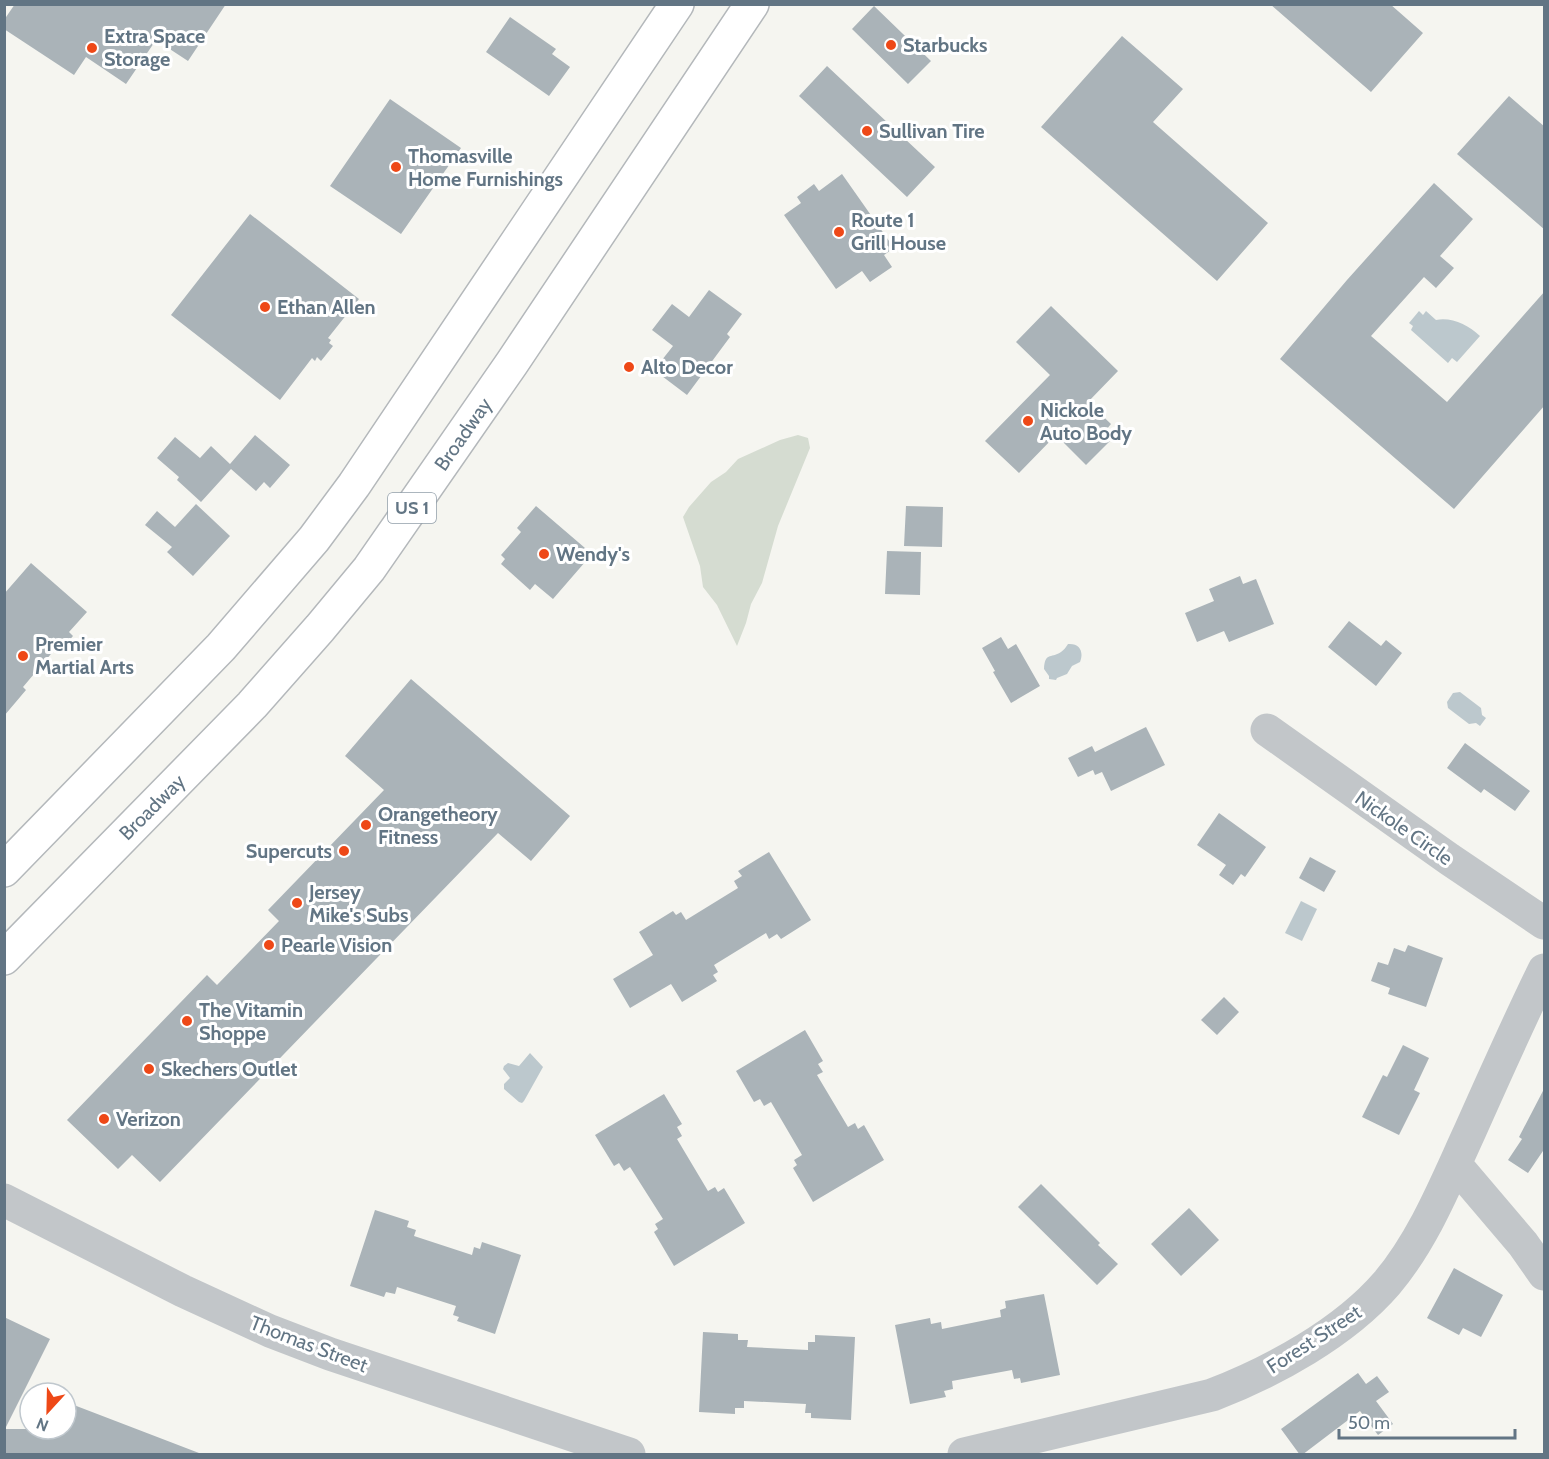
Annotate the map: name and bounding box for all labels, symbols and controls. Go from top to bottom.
place label: Extra Space Storage [104,24,205,71]
place label: Starbucks [903,33,988,57]
marker: Starbucks [884,38,898,52]
marker: Extra Space Storage [85,41,99,55]
place label: Sullivan Tire [879,119,985,143]
marker: Sullivan Tire [860,124,874,138]
place label: Thomasville Home Furnishings [408,144,563,191]
marker: Thomasville Home Furnishings [389,160,403,174]
place label: Route 1 Grill House [851,208,946,255]
marker: Route 1 Grill House [832,225,846,239]
place label: Ethan Allen [277,295,376,319]
marker: Ethan Allen [258,300,272,314]
place label: Alto Decor [641,355,733,379]
marker: Alto Decor [622,360,636,374]
street label: Broadway [429,393,497,475]
place label: Nickole Auto Body [1040,398,1132,445]
marker: Nickole Auto Body [1021,414,1035,428]
road number: US 1 [388,493,436,523]
place label: Wendy's [556,542,630,566]
marker: Wendy's [537,547,551,561]
place label: Premier Martial Arts [35,632,134,679]
marker: Premier Martial Arts [16,649,30,663]
street label: Broadway [114,769,190,845]
street label: Nickole Circle [1351,786,1457,870]
place label: Orangetheory Fitness [378,802,498,849]
marker: Orangetheory Fitness [359,818,373,832]
place label: Supercuts [246,839,332,863]
marker: Supercuts [337,844,351,858]
place label: Jersey Mike's Subs [308,880,408,927]
marker: Jersey Mike's Subs [290,896,304,910]
place label: Pearle Vision [281,933,392,957]
marker: Pearle Vision [262,938,276,952]
place label: The Vitamin Shoppe [199,998,303,1045]
marker: The Vitamin Shoppe [180,1014,194,1028]
place label: Skechers Outlet [161,1057,298,1081]
marker: Skechers Outlet [142,1062,156,1076]
place label: Verizon [116,1107,181,1131]
marker: Verizon [97,1112,111,1126]
street label: Forest Street [1262,1299,1366,1378]
street label: Thomas Street [247,1311,371,1377]
north arrow [18,1381,78,1441]
scale bar [1339,1402,1514,1440]
text: 50 m [1348,1412,1390,1434]
text: N [34,1414,51,1435]

